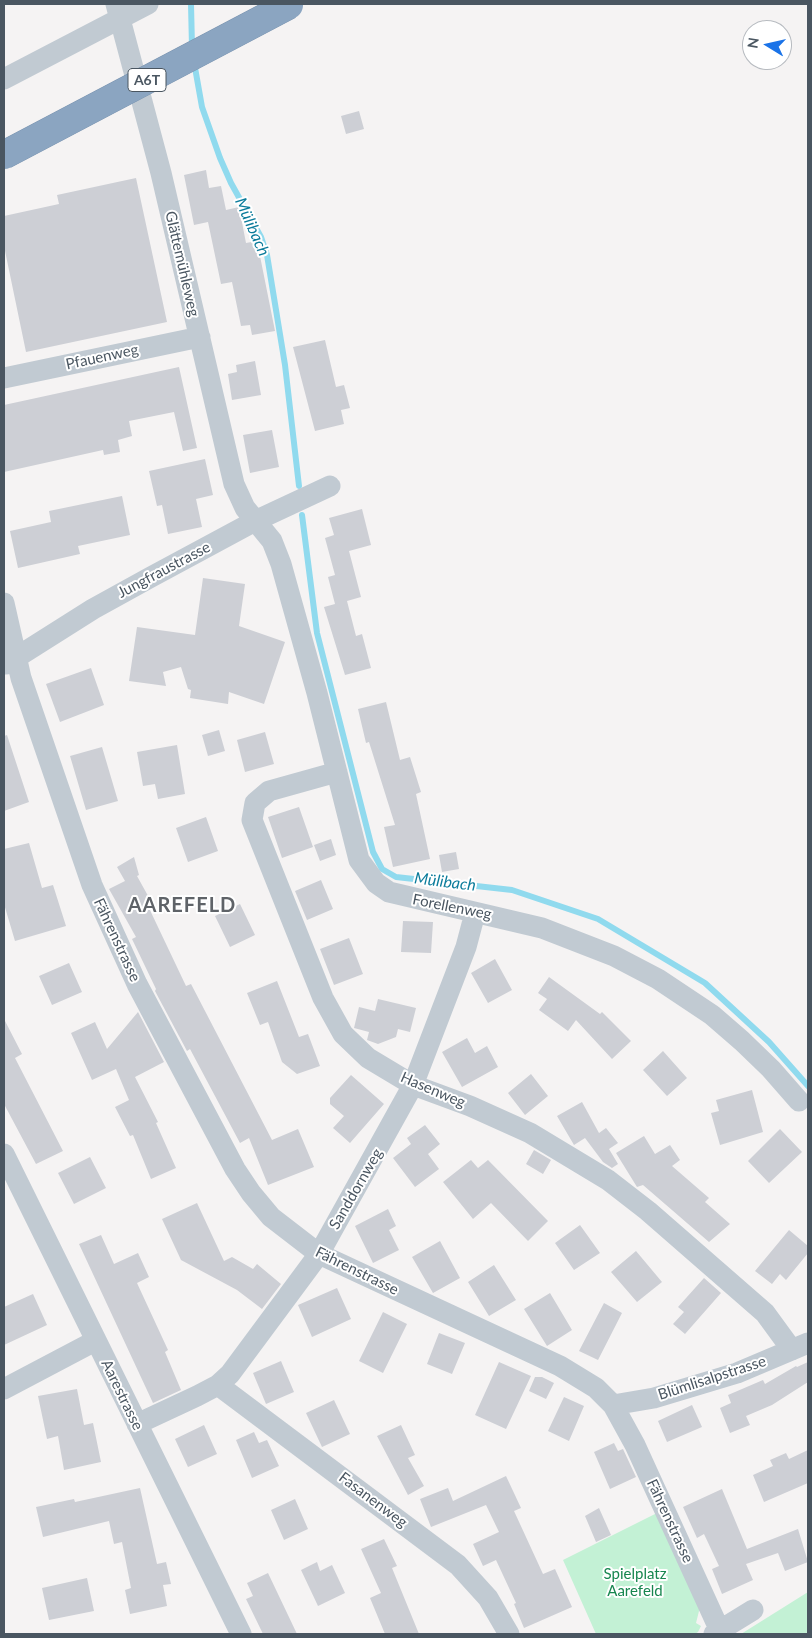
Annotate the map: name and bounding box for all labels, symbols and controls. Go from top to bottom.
north arrow [742,20,792,70]
text: N [743,36,762,49]
road number: A6T [128,68,166,92]
water label: Mülibach [231,195,273,259]
street label: Glättemühleweg [161,209,203,319]
street label: Pfauenweg [64,341,140,373]
street label: Jungfraustrasse [114,538,214,602]
water label: Mülibach [413,869,477,895]
street label: Forellenweg [411,891,493,923]
district label: AAREFELD [127,894,237,918]
street label: Fährenstrasse [90,895,144,985]
street label: Hasenweg [398,1068,468,1112]
street label: Sanddornweg [326,1145,386,1233]
street label: Fährenstrasse [312,1243,402,1299]
street label: Blümlisalpstrasse [656,1352,768,1404]
street label: Aarestrasse [97,1357,147,1433]
street label: Fasanenweg [335,1468,411,1532]
street label: Fährenstrasse [643,1476,697,1566]
park label: Spielplatz Aarefeld [604,1565,666,1600]

